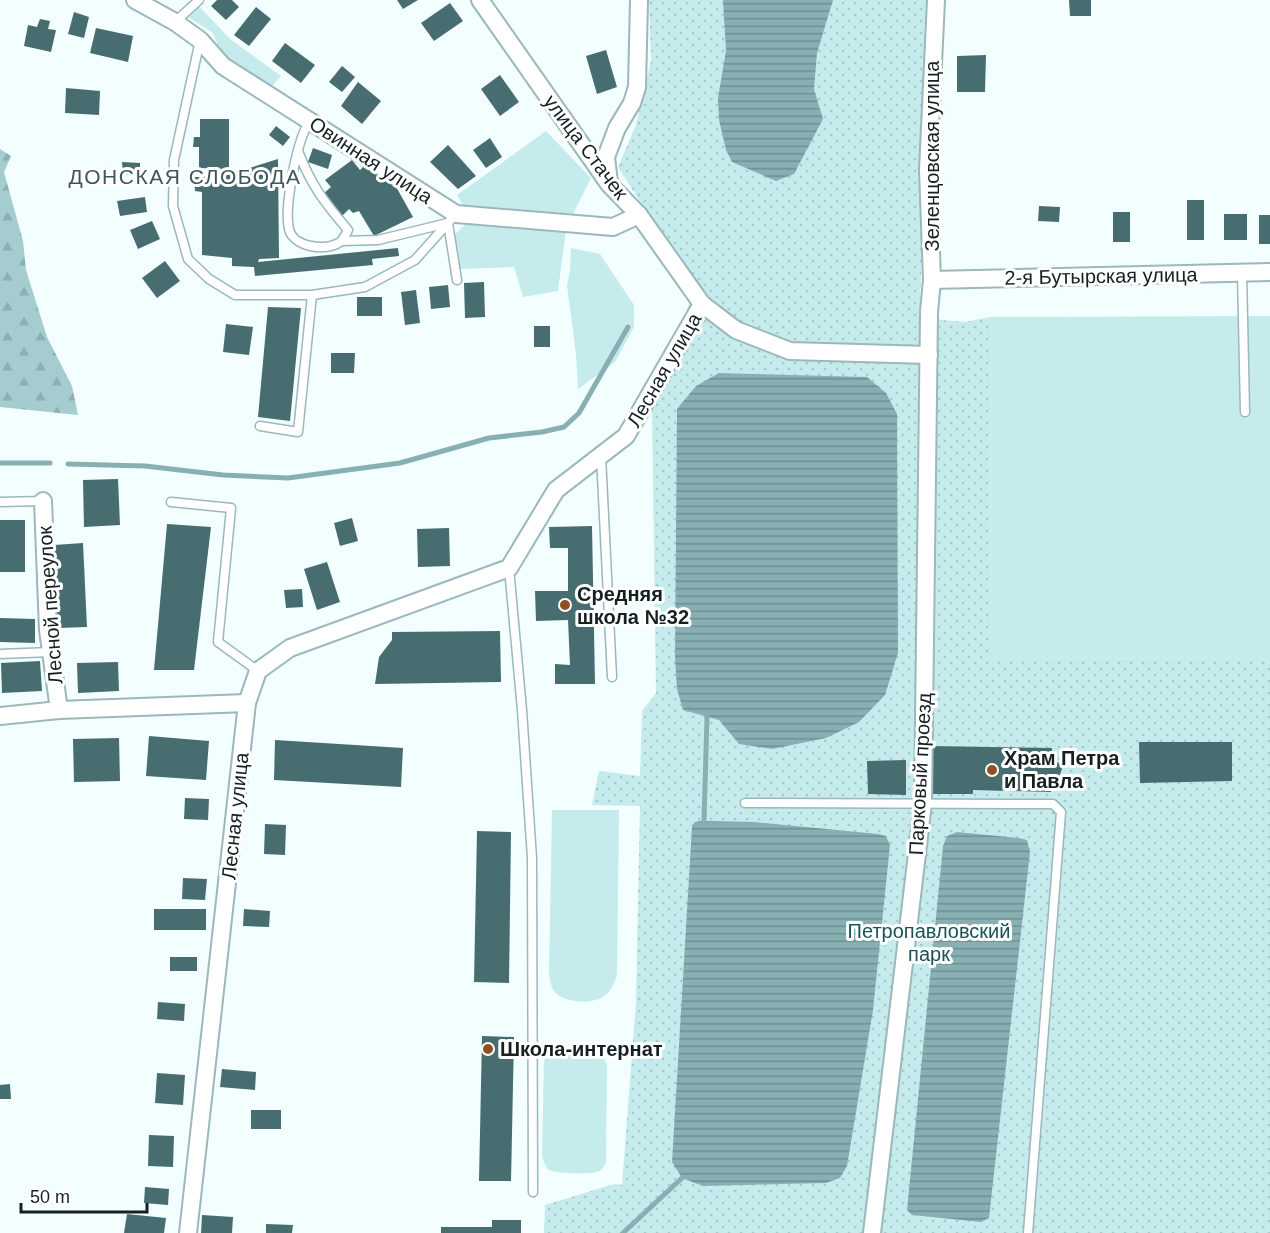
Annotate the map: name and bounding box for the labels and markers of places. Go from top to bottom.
place label: Средняя школа №32 [577,583,689,628]
marker: Средняя школа №32 [558,598,572,612]
place label: Храм Петра и Павла [1004,747,1120,792]
marker: Храм Петра и Павла [985,763,999,777]
place label: Школа-интернат [500,1038,663,1060]
marker: Школа-интернат [481,1042,495,1056]

